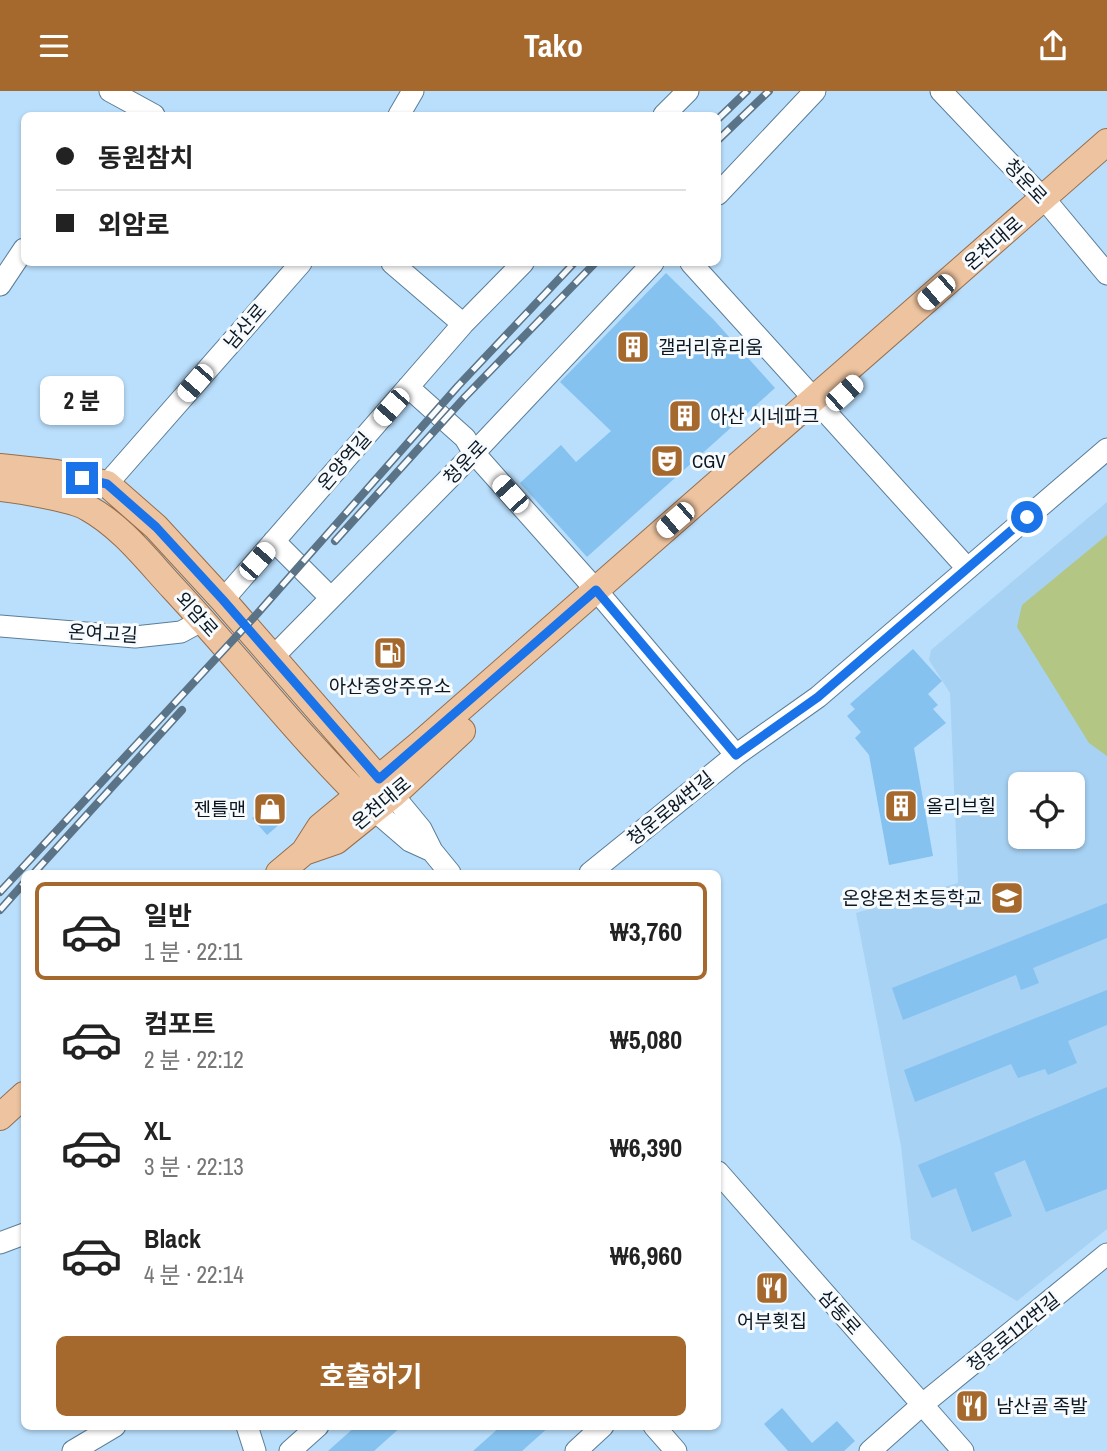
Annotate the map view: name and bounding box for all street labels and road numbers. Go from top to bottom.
street label: 청운로 [999,153,1053,209]
street label: 온천대로 [958,210,1028,276]
street label: 남산로 [218,298,272,354]
street label: 온양역길 [311,426,377,496]
street label: 청운로 [437,434,493,490]
street label: 외암로 [170,586,224,642]
street label: 온여고길 [67,618,139,648]
street label: 청운로84번길 [621,765,719,851]
street label: 온천대로 [346,771,416,835]
street label: 삼동로 [813,1284,867,1340]
street label: 청운로112번길 [961,1287,1065,1377]

